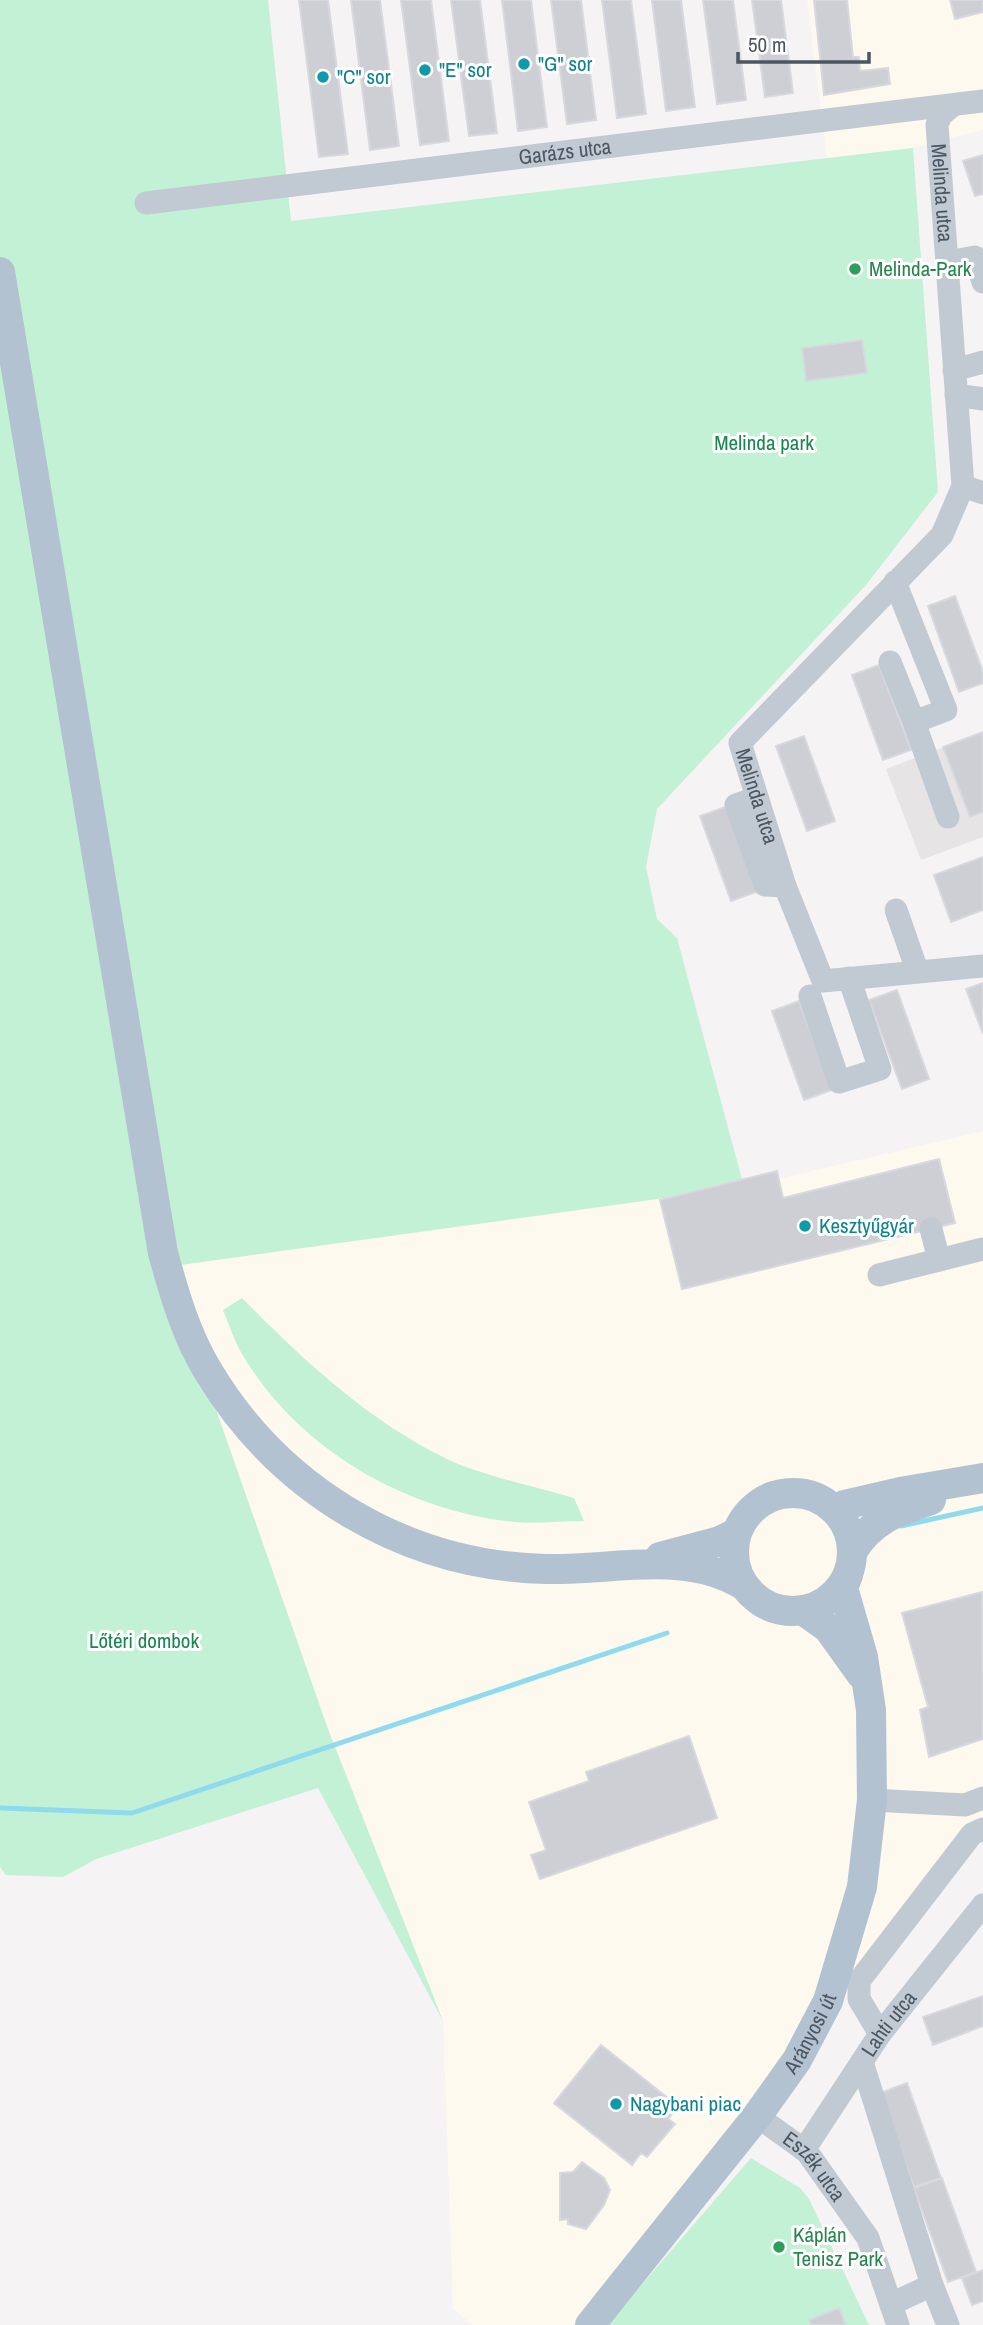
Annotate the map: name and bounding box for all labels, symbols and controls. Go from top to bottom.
scale bar [738,21,869,65]
text: 50 m [748,30,786,59]
place label: "G" sor [538,49,593,78]
place label: "E" sor [439,55,492,84]
marker: "G" sor [516,56,532,72]
place label: "C" sor [337,62,391,91]
marker: "E" sor [417,62,433,78]
marker: "C" sor [315,69,331,85]
street label: Garázs utca [517,131,613,171]
street label: Melinda utca [924,143,960,243]
place label: Melinda-Park [869,254,972,283]
marker: Melinda-Park [847,261,863,277]
park label: Melinda park [714,428,814,457]
street label: Melinda utca [729,745,786,848]
place label: Kesztyűgyár [819,1211,914,1240]
marker: Kesztyűgyár [797,1218,813,1234]
park label: Lőtéri dombok [89,1626,199,1655]
street label: Lahti utca [854,1984,923,2062]
street label: Arányosi út [776,1990,843,2080]
place label: Nagybani piac [630,2089,741,2118]
marker: Nagybani piac [608,2096,624,2112]
street label: Eszék utca [777,2124,853,2207]
place label: Káplán Tenisz Park [793,2220,883,2273]
marker: Káplán Tenisz Park [771,2239,787,2255]

